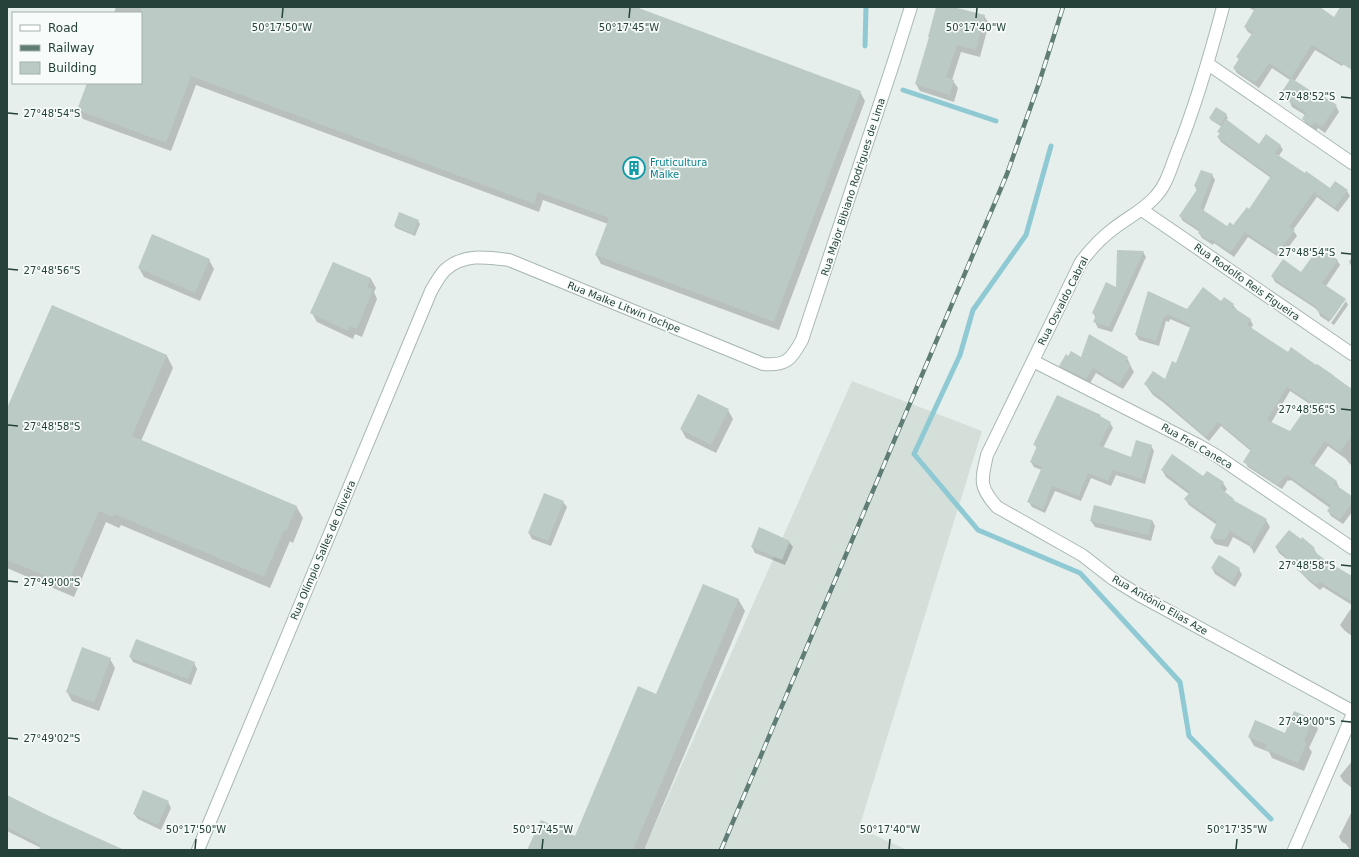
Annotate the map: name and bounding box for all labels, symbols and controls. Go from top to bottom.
legend [12,12,142,84]
text: Road [48,21,78,35]
text: 50°17'50"W [252,22,312,33]
text: 50°17'45"W [599,22,659,33]
text: 50°17'40"W [946,22,1006,33]
text: Railway [48,41,94,55]
text: Building [48,61,97,75]
text: 27°48'52"S [1279,91,1335,102]
street label: Rua Major Bibiano Rodrigues de Lima [819,97,887,277]
text: 27°48'54"S [24,108,80,119]
building icon: Fruticultura Malke [621,155,647,181]
place label: Fruticultura Malke [650,157,707,180]
street label: Rua Rodolfo Reis Figueira [1192,241,1302,323]
text: 27°48'54"S [1279,247,1335,258]
street label: Rua Osvaldo Cabral [1036,255,1090,347]
text: 27°48'56"S [24,265,80,276]
street label: Rua Malke Litwin Iochpe [566,279,682,335]
text: 27°48'56"S [1279,404,1335,415]
text: 27°48'58"S [24,421,80,432]
street label: Rua Frei Caneca [1159,421,1235,471]
street label: Rua Olímpio Salles de Oliveira [289,479,357,621]
text: 27°48'58"S [1279,560,1335,571]
street label: Rua Antônio Elias Aze [1110,573,1210,637]
text: 27°49'00"S [24,577,80,588]
text: 27°49'00"S [1279,716,1335,727]
text: 27°49'02"S [24,733,80,744]
text: 50°17'50"W [166,824,226,835]
text: 50°17'45"W [513,824,573,835]
text: 50°17'40"W [860,824,920,835]
text: 50°17'35"W [1207,824,1267,835]

